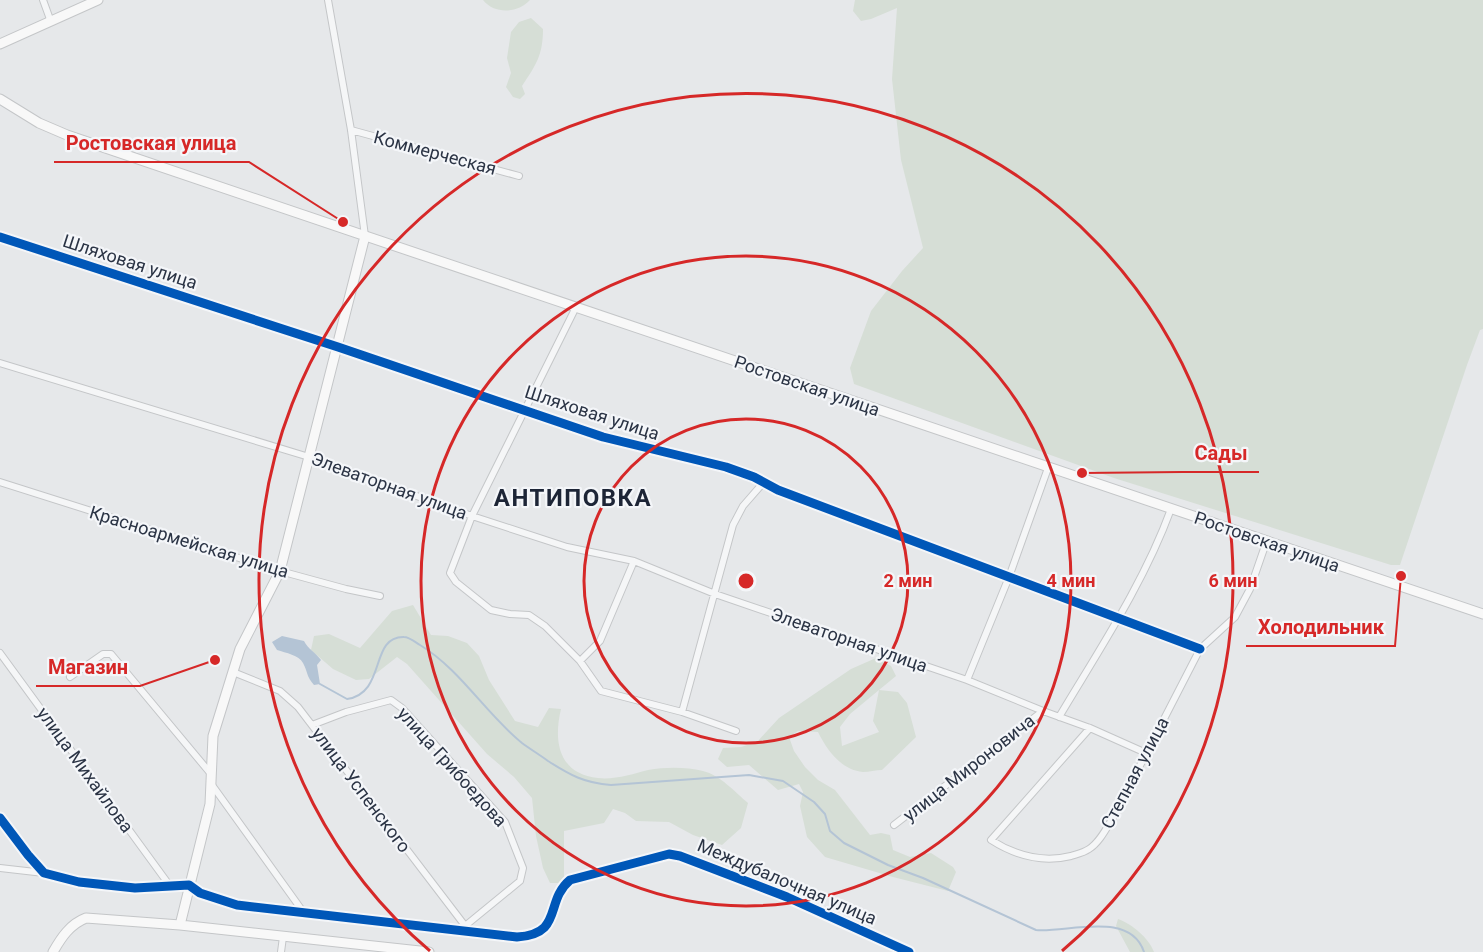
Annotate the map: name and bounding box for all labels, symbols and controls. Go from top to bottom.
callout: Ростовская улица [54,124,249,162]
street label: Коммерческая [372,126,499,179]
text: Ростовская улица [66,131,237,155]
street label: Шляховая улица [60,230,200,293]
street label: Ростовская улица [732,351,883,420]
street label: Шляховая улица [522,381,662,444]
callout: Сады [1182,434,1259,472]
text: Сады [1195,441,1247,465]
street label: Элеваторная улица [308,448,470,524]
district label: АНТИПОВКА [494,484,652,512]
street label: Красноармейская улица [87,501,291,582]
street label: Ростовская улица [1192,507,1343,576]
text: 2 мин [884,570,932,591]
text: 4 мин [1047,570,1095,591]
text: 6 мин [1209,570,1257,591]
centre of rings [736,571,756,591]
street label: Элеваторная улица [768,603,930,676]
callout: Холодильник [1246,608,1395,646]
text: Холодильник [1258,615,1385,639]
callout: Магазин [36,648,140,686]
text: Магазин [48,655,128,679]
street label: улица Михайлова [33,703,138,836]
street label: улица Грибоедова [393,703,512,831]
street label: улица Мироновича [899,710,1039,826]
street label: Степная улица [1096,713,1173,832]
street label: улица Успенского [308,723,415,856]
street label: Междубалочная улица [694,834,880,929]

